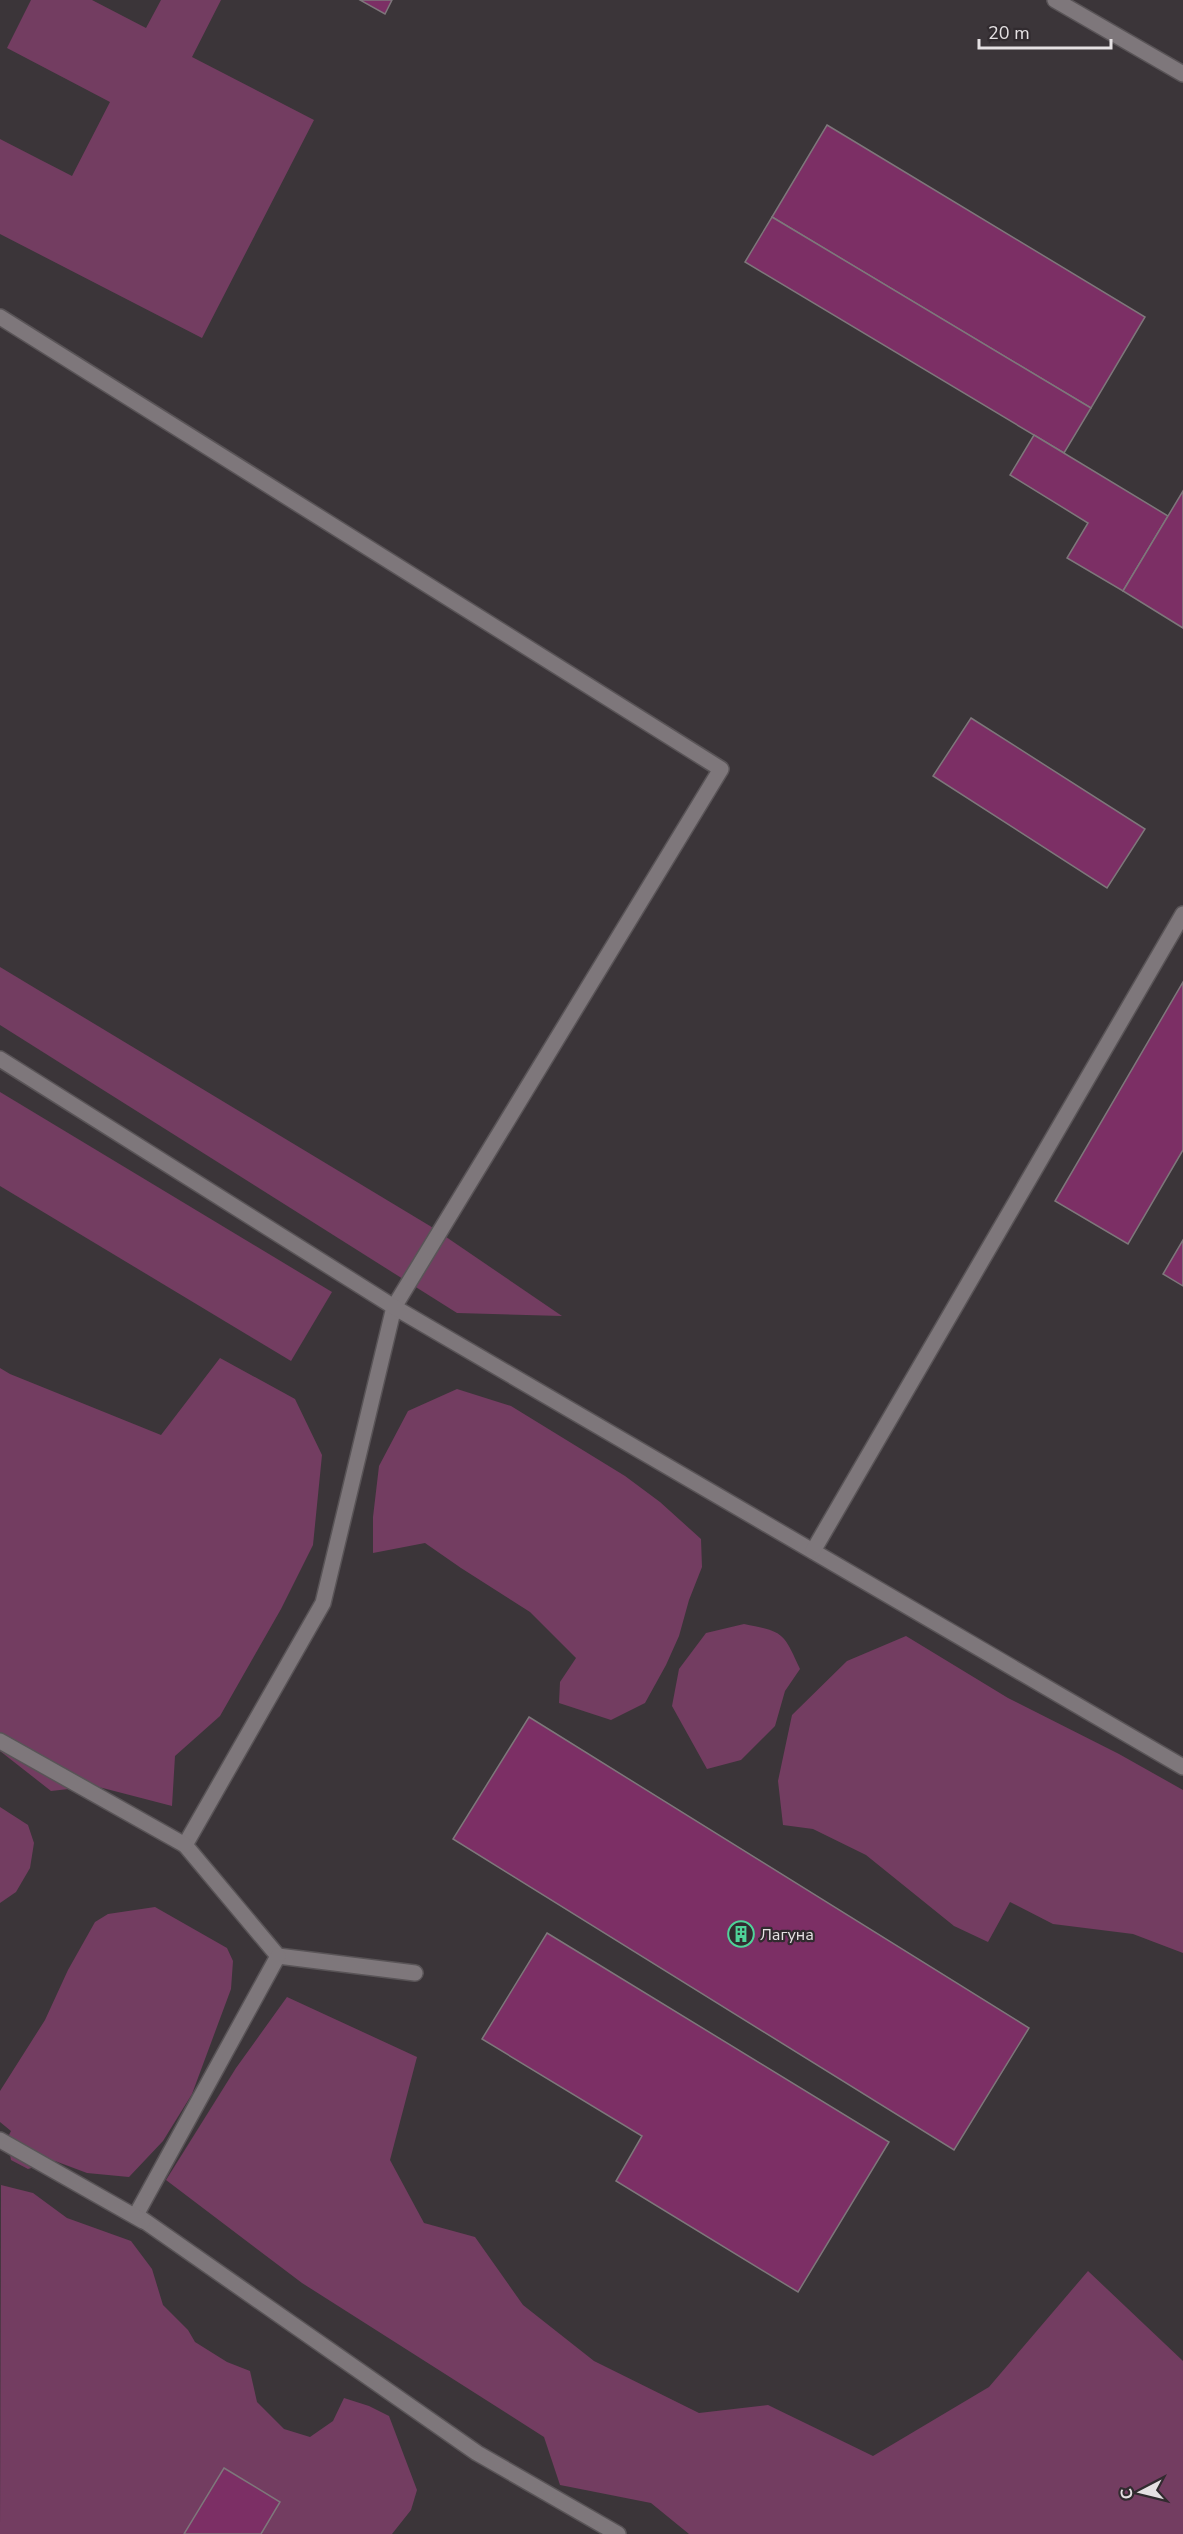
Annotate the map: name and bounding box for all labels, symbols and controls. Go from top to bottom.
scale bar [979,12,1111,50]
text: 20 m [988,21,1030,45]
building icon: Лагуна [726,1919,756,1949]
place label: Лагуна [760,1924,814,1946]
north arrow [1111,2462,1171,2522]
text: С [1116,2487,1139,2500]

